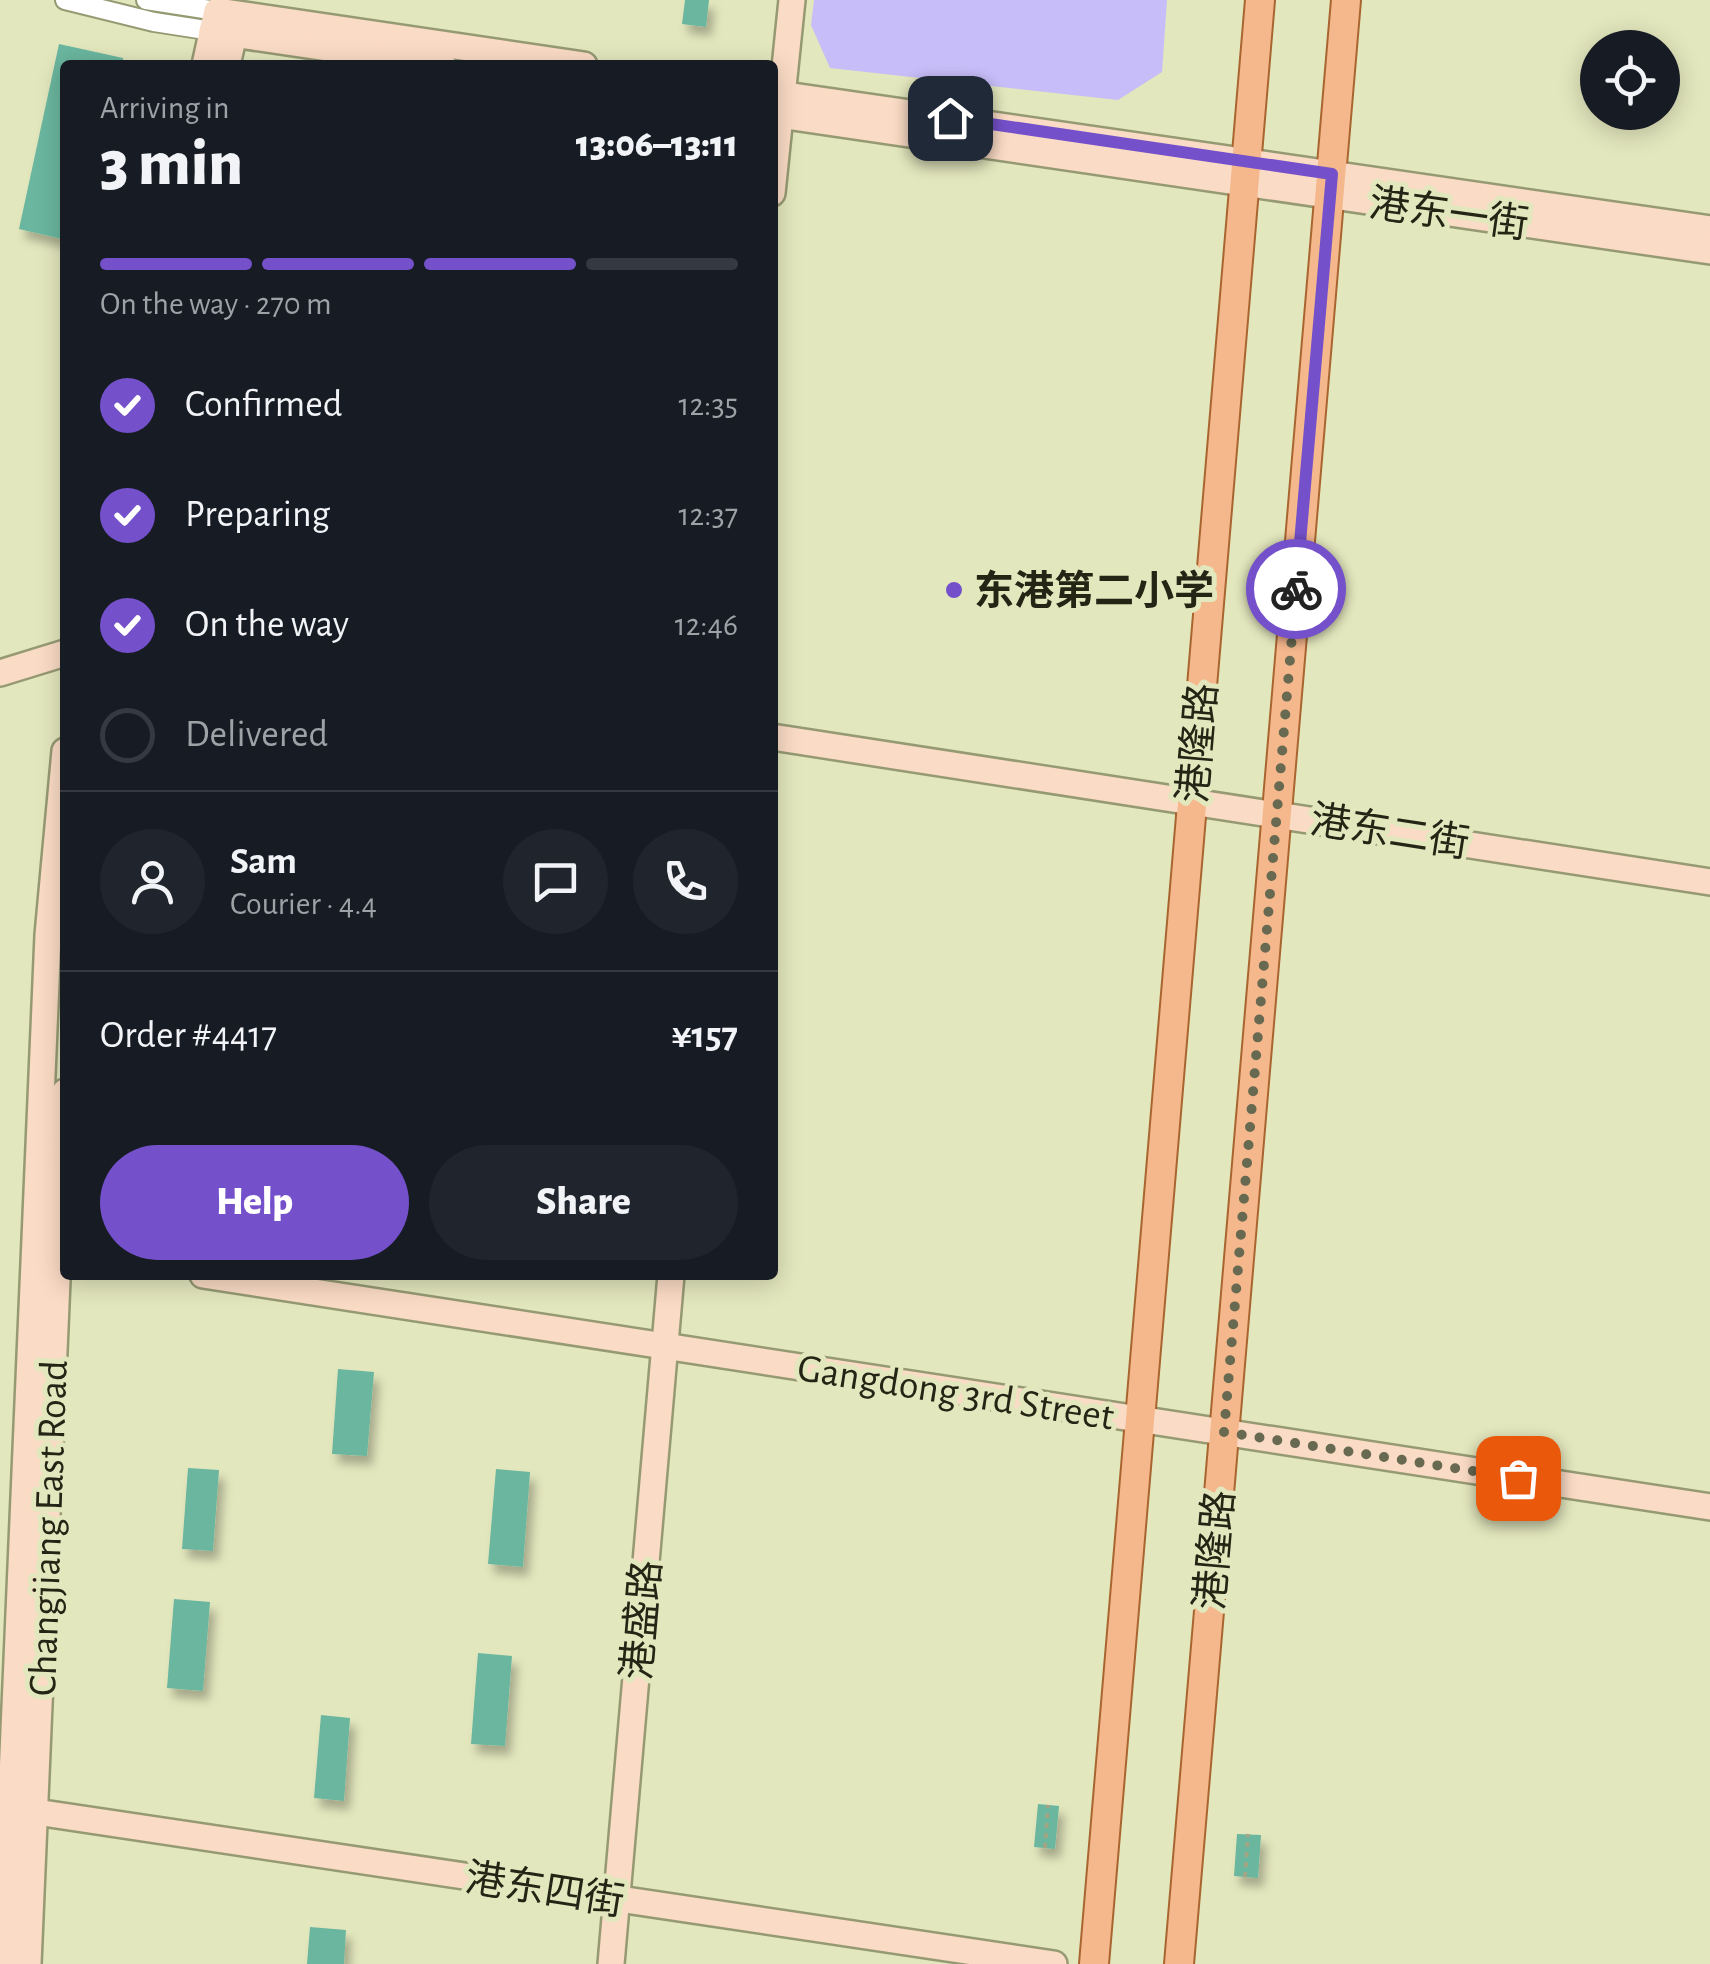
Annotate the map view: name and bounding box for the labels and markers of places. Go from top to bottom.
pin [908,76,993,161]
place label: 东港第二小学 [974,569,1214,612]
marker: 东港第二小学 [943,579,965,601]
pin [1476,1436,1561,1521]

